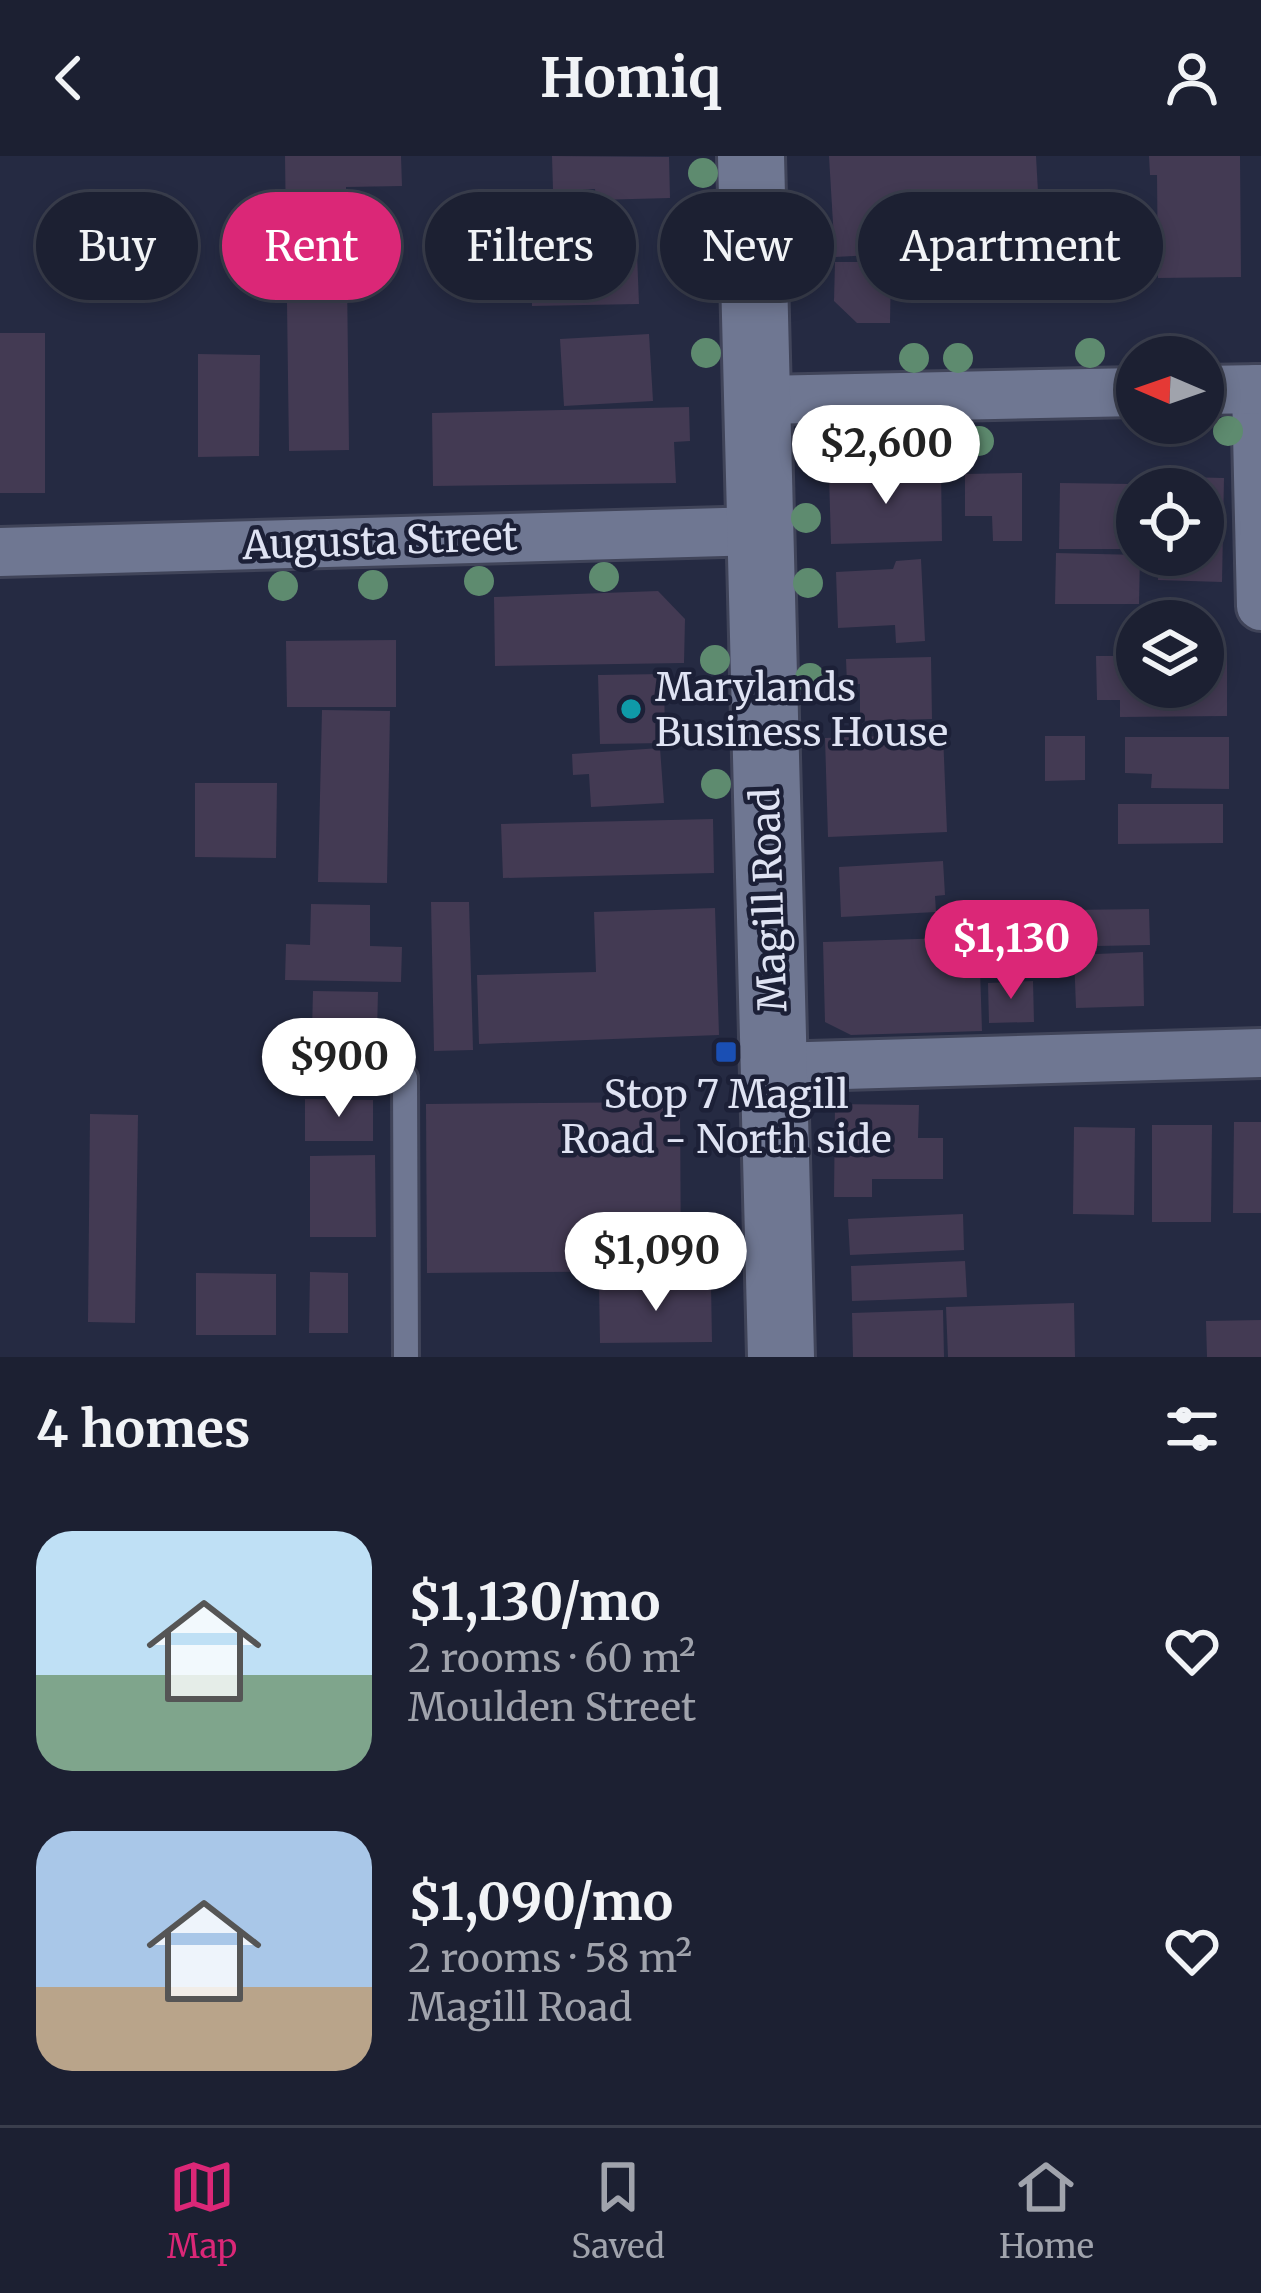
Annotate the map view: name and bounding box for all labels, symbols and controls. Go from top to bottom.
text: Homiq [540,44,721,112]
icon: back [36,45,102,111]
icon: person [1159,45,1225,111]
chip: Buy [36,192,198,300]
chip: Rent [222,192,401,300]
chip: Filters [425,192,636,300]
chip: New [660,192,834,300]
chip: Apartment [858,192,1163,300]
north arrow [1116,336,1224,444]
map controls [1116,336,1224,708]
pin: $2,600 [788,405,984,507]
text: $2,600 [819,419,953,468]
button: locate [1116,468,1224,576]
street label: Augusta Street [241,512,518,570]
button: layers [1116,600,1224,708]
place label: Marylands Business House [655,663,948,757]
marker: Marylands Business House [618,696,644,722]
street label: Magill Road [741,787,797,1013]
pin: $1,130 [913,900,1109,1002]
text: $1,130 [952,914,1070,963]
pin: $900 [268,1018,410,1120]
text: $900 [289,1032,389,1081]
marker: Stop 7 Magill Road - North side [713,1039,739,1065]
place label: Stop 7 Magill Road - North side [560,1070,892,1164]
pin: $1,090 [558,1212,754,1314]
text: $1,090 [592,1226,720,1275]
icon: filters [1159,1396,1225,1462]
text: 4 homes [36,1397,250,1461]
text: $1,130/mo [408,1570,660,1634]
icon: home [132,1579,276,1723]
icon: heart [1159,1618,1225,1684]
text: 2 rooms · 60 m² [408,1634,696,1683]
text: Moulden Street [408,1683,696,1732]
text: $1,090/mo [408,1870,673,1934]
icon: home [132,1879,276,2023]
icon: heart [1159,1918,1225,1984]
text: 2 rooms · 58 m² [408,1934,692,1983]
text: Magill Road [408,1983,632,2032]
tab: Map [167,2154,237,2267]
tab: Saved [571,2154,665,2267]
tab: Home [999,2154,1094,2267]

